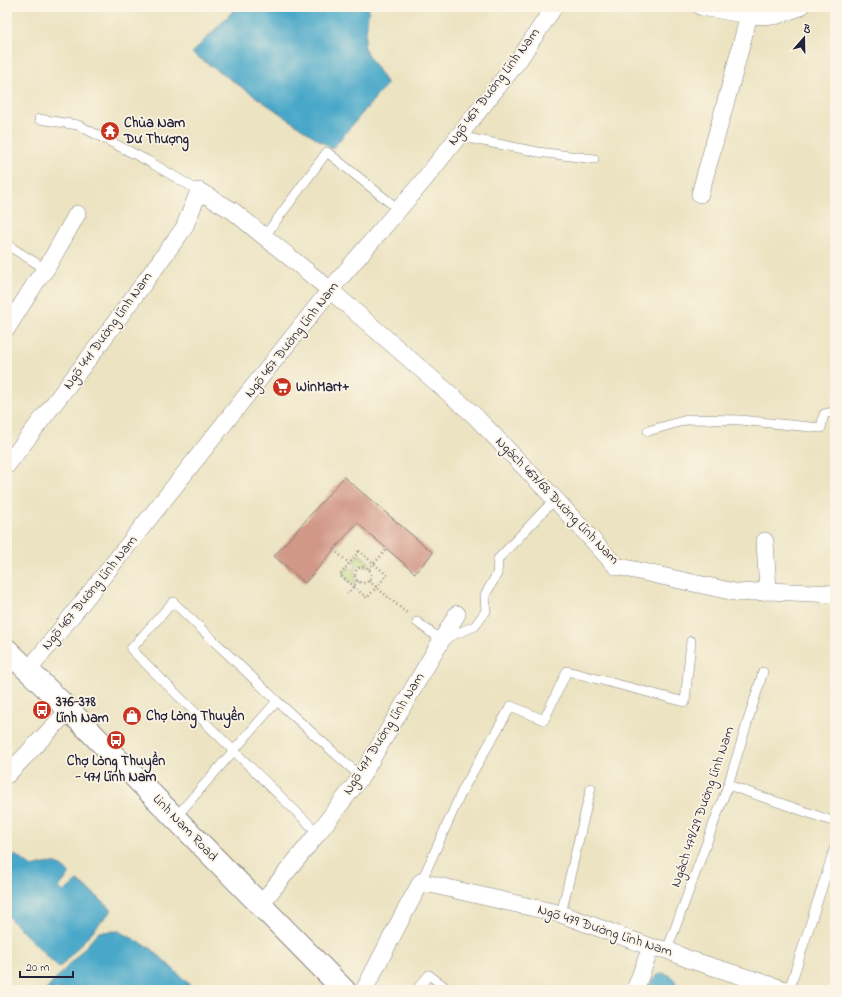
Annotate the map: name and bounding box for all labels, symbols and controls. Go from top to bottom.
north arrow [784,18,824,58]
text: B [800,20,814,39]
street label: Ngõ 467 Đường Lĩnh Nam [443,24,546,151]
place label: Chùa Nam Dư Thượng [123,113,190,152]
temple icon: Chùa Nam Dư Thượng [99,120,121,142]
street label: Ngõ 441 Đường Lĩnh Nam [58,268,159,395]
street label: Ngõ 467 Đường Lĩnh Nam [240,277,345,403]
supermarket icon: WinMart+ [271,376,293,398]
place label: WinMart+ [296,377,350,398]
street label: Ngách 467/68 Đường Lĩnh Nam [489,432,624,571]
street label: Ngõ 467 Đường Lĩnh Nam [37,531,144,656]
street label: Ngõ 471 Đường Lĩnh Nam [338,669,431,800]
place label: 376-378 Lĩnh Nam [55,692,109,729]
bus stop icon: 376-378 Lĩnh Nam [31,699,53,721]
shop icon: Chợ Lòng Thuyền [121,705,143,727]
place label: Chợ Lòng Thuyền [146,706,244,729]
street label: Ngách 479/29 Đường Lĩnh Nam [666,724,741,891]
bus stop icon: Chợ Lòng Thuyền - 471 Lĩnh Nam [105,729,127,751]
place label: Chợ Lòng Thuyền - 471 Lĩnh Nam [67,751,165,788]
street label: Linh Nam Road [147,790,223,867]
street label: Ngõ 479 Đường Lĩnh Nam [535,899,675,964]
scale bar [20,953,73,979]
text: 20 m [26,959,49,977]

